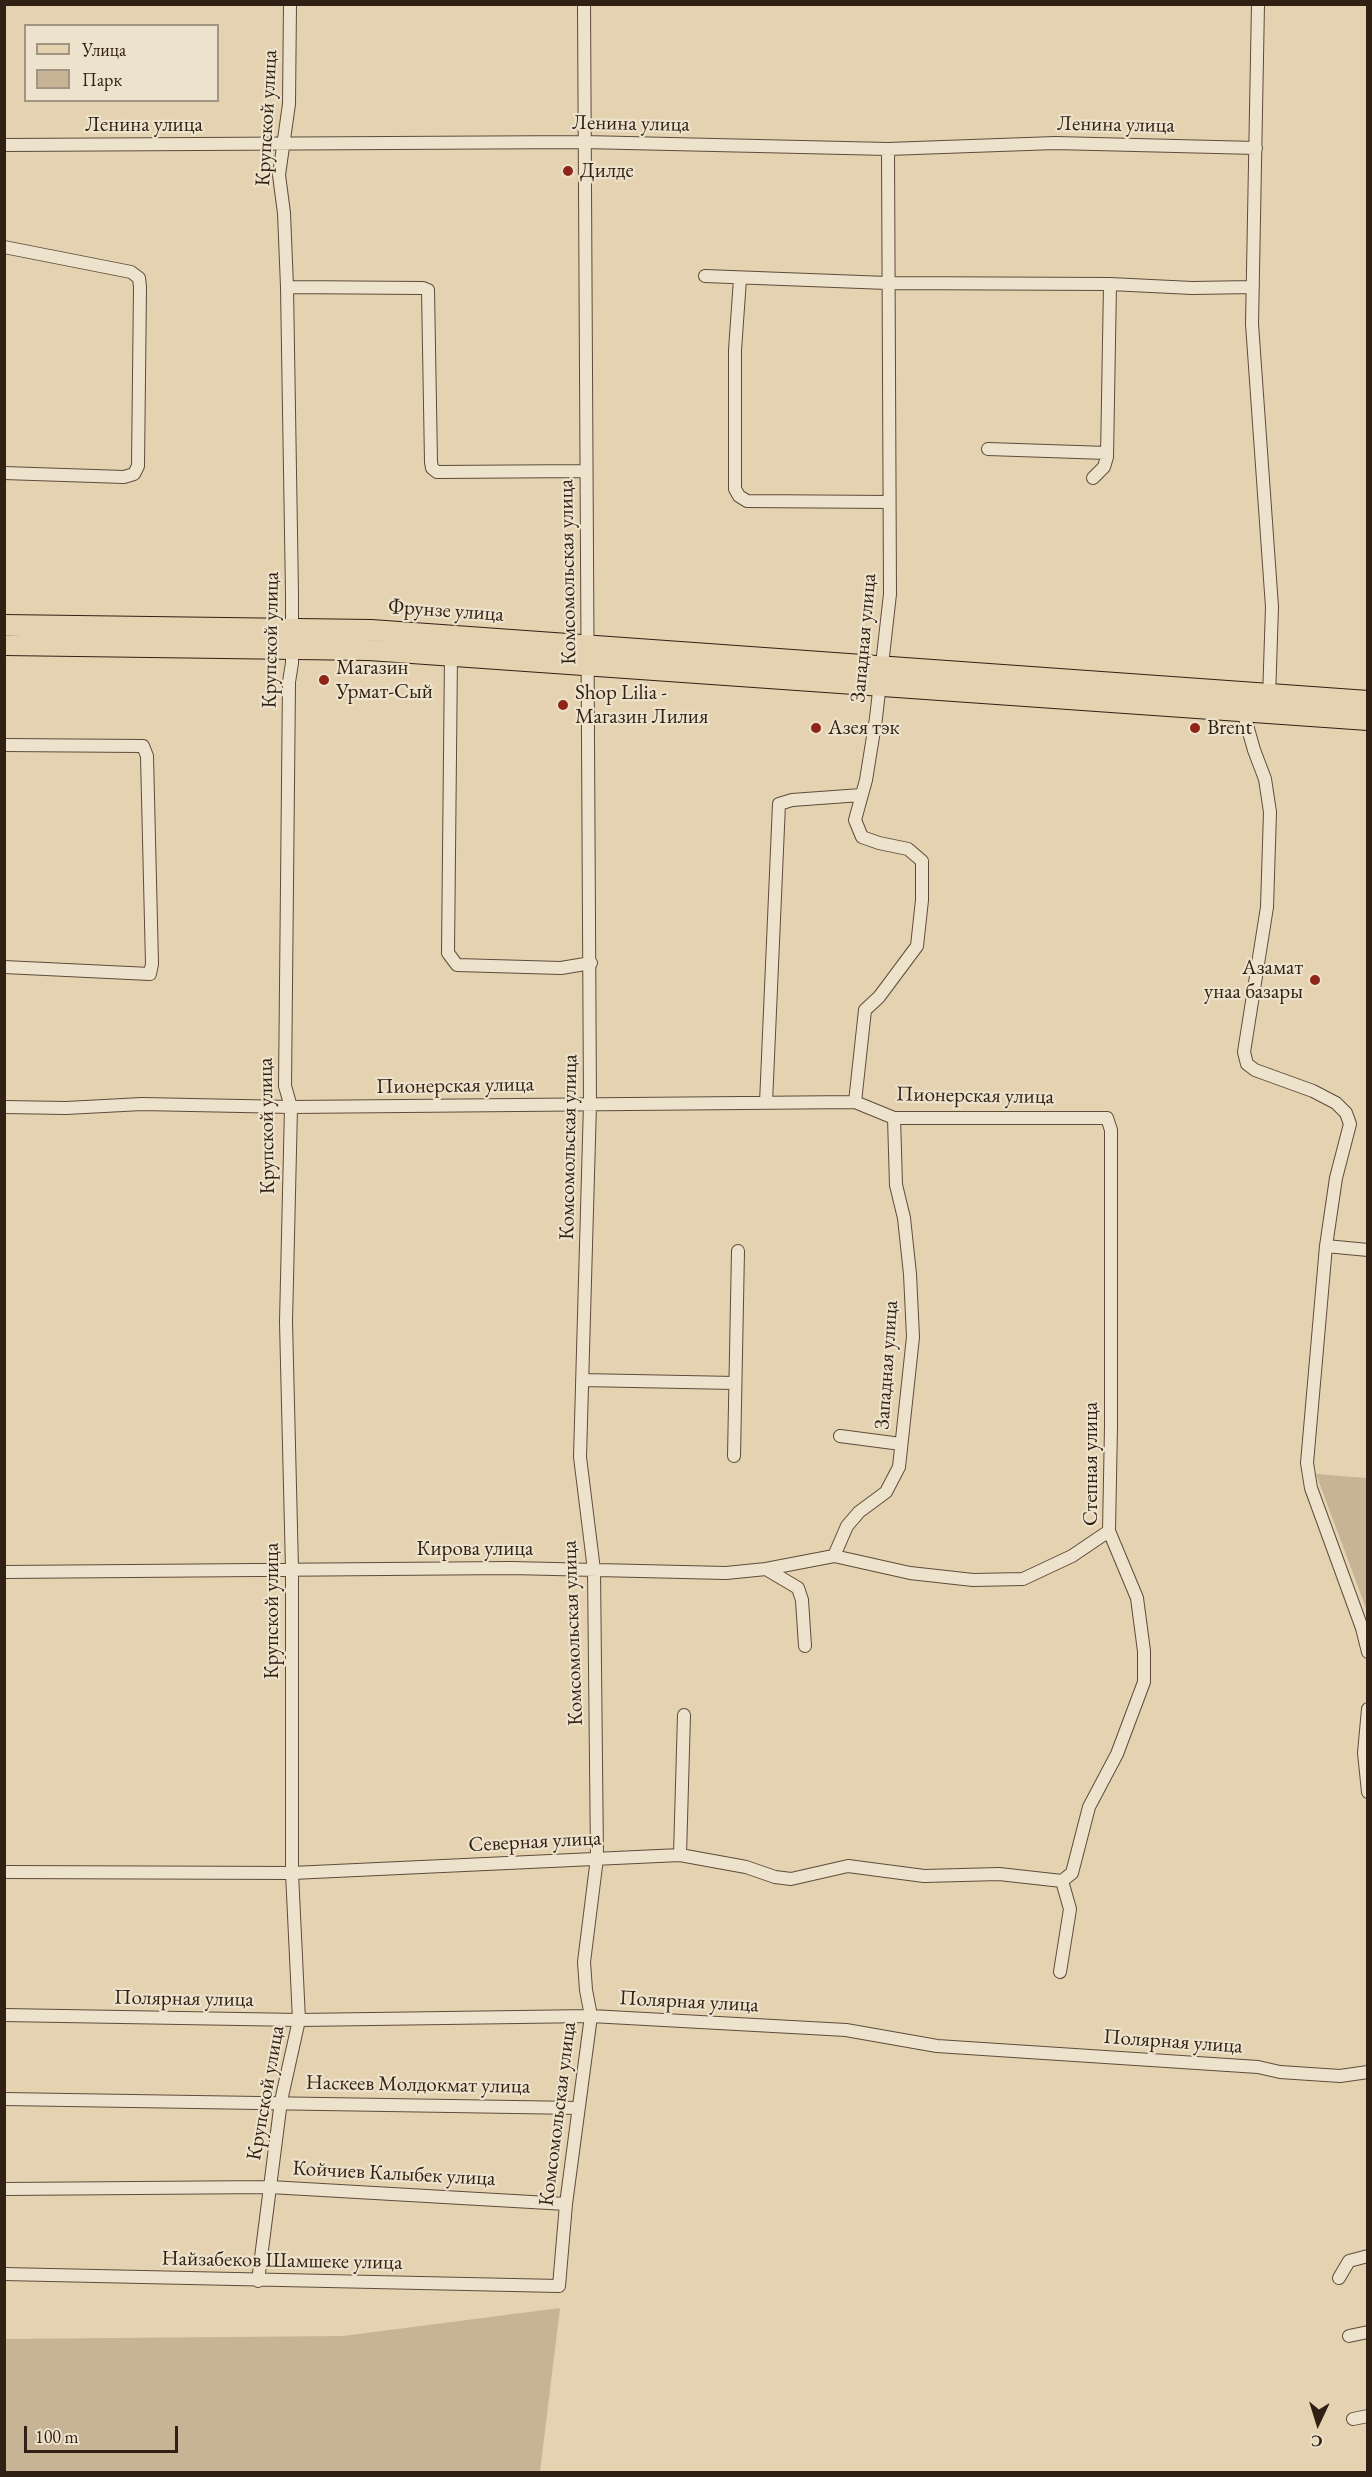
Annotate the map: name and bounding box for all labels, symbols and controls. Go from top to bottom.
legend [24,24,219,102]
text: Улица [82,38,126,61]
street label: Крупской улица [251,49,283,187]
text: Парк [82,68,122,91]
street label: Ленина улица [572,110,690,138]
street label: Ленина улица [1057,111,1175,139]
street label: Ленина улица [85,112,203,138]
place label: Дилде [580,158,634,184]
marker: Дилде [561,164,575,178]
street label: Комсомольская улица [554,479,582,665]
street label: Крупской улица [257,571,285,709]
street label: Западная улица [846,572,882,704]
street label: Фрунзе улица [387,594,505,628]
place label: Магазин Урмат-Сый [336,655,433,705]
marker: Магазин Урмат-Сый [317,673,331,687]
place label: Shop Lilia - Магазин Лилия [575,680,708,730]
marker: Shop Lilia - Магазин Лилия [556,698,570,712]
place label: Азея тэк [828,715,900,741]
place label: Brent [1207,715,1252,741]
marker: Азея тэк [809,721,823,735]
marker: Brent [1188,721,1202,735]
place label: Азамат унаа базары [1204,955,1303,1005]
marker: Азамат унаа базары [1308,973,1322,987]
street label: Комсомольская улица [555,1054,583,1240]
street label: Крупской улица [253,1057,281,1195]
street label: Пионерская улица [376,1072,534,1100]
street label: Пионерская улица [896,1082,1054,1110]
street label: Западная улица [870,1300,904,1430]
street label: Степная улица [1078,1402,1104,1526]
street label: Кирова улица [417,1536,533,1562]
street label: Комсомольская улица [557,1540,589,1726]
street label: Крупской улица [259,1543,285,1679]
street label: Северная улица [468,1826,602,1858]
street label: Полярная улица [114,1985,254,2013]
street label: Полярная улица [619,1986,759,2018]
street label: Комсомольская улица [534,2020,582,2208]
street label: Крупской улица [242,2024,290,2162]
street label: Полярная улица [1102,2025,1244,2059]
street label: Наскеев Молдокмат улица [306,2070,530,2100]
street label: Койчиев Калыбек улица [292,2156,496,2192]
street label: Найзабеков Шамшеке улица [161,2246,403,2276]
north arrow [1288,2393,1348,2453]
scale bar [27,2414,182,2452]
text: 100 m [35,2425,79,2448]
text: С [1310,2431,1323,2452]

